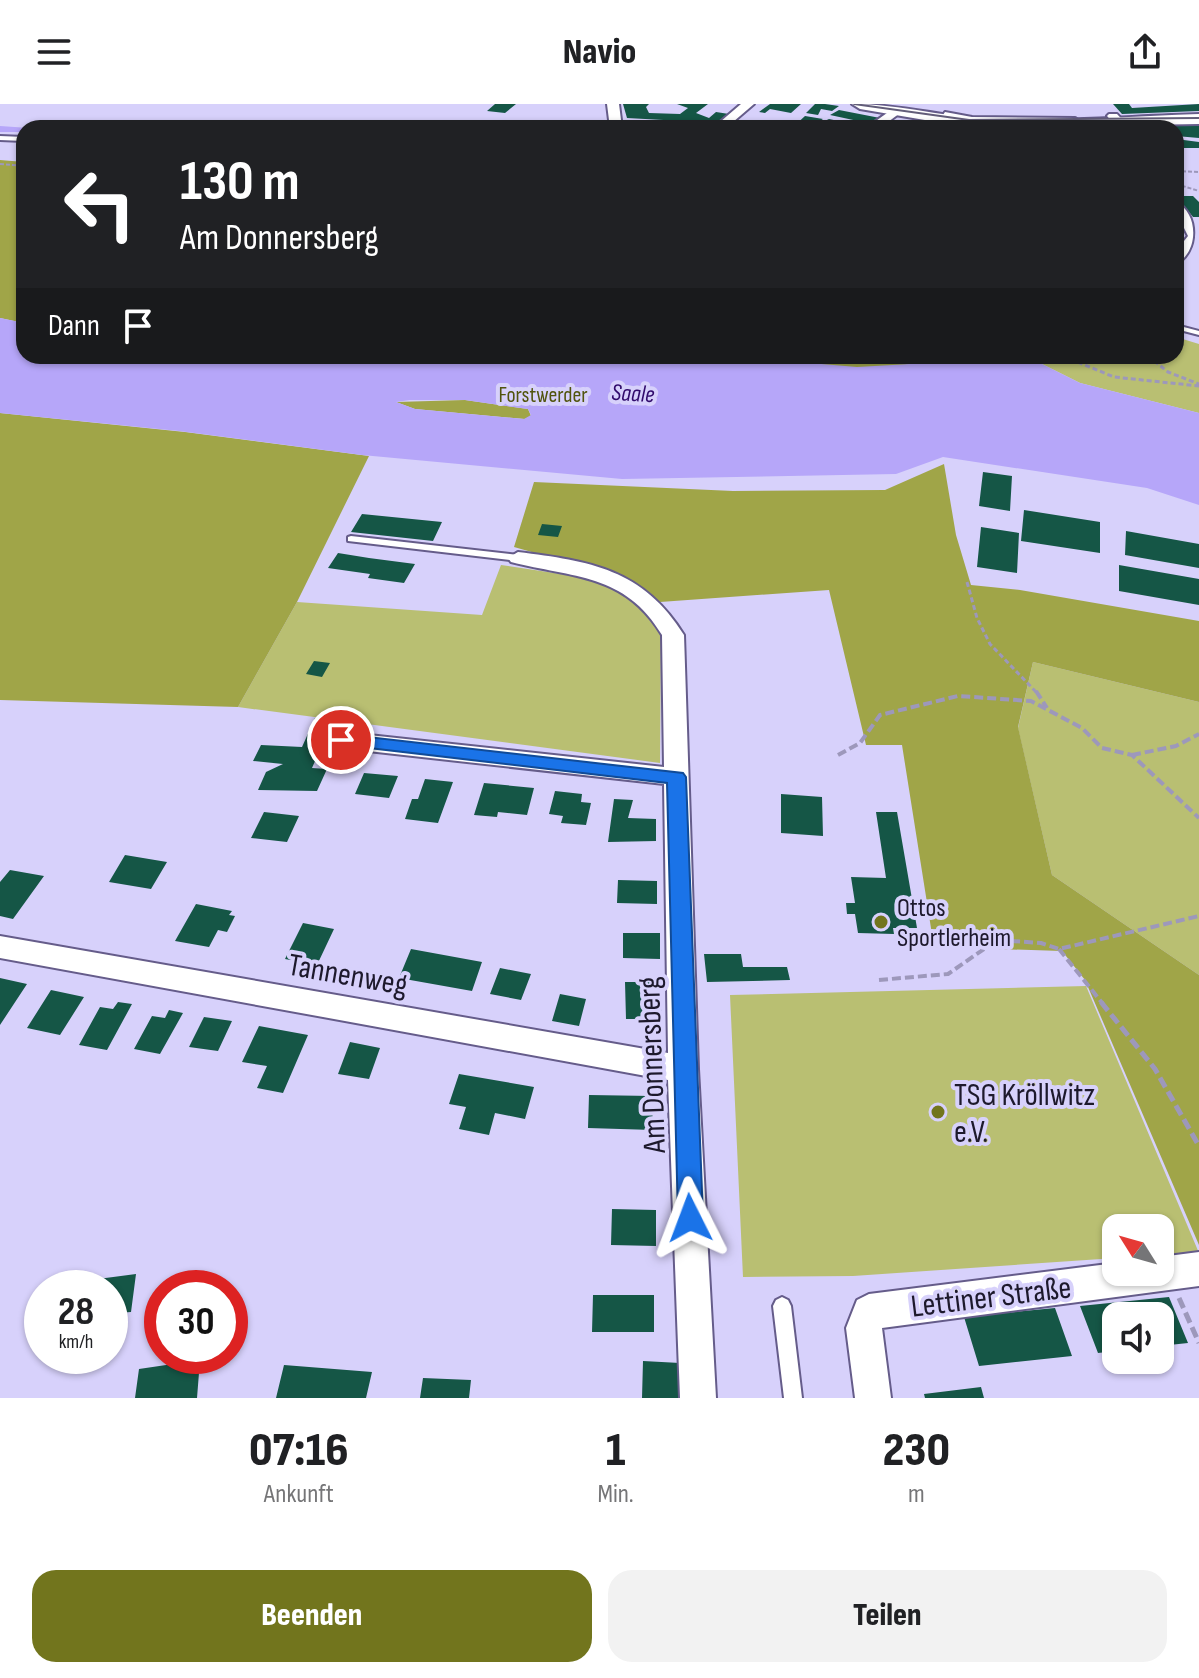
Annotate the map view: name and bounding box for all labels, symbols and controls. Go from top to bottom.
icon: menu [32,30,76,74]
icon: share [1123,30,1167,74]
text: Navio [563,31,636,74]
text: 130 m [180,149,300,216]
icon: left [48,152,152,256]
text: Am Donnersberg [180,217,379,260]
icon: arrive [116,304,160,348]
text: Dann [48,308,100,344]
water label: Saale [611,378,655,409]
park label: Forstwerder [498,382,588,409]
pin [307,706,375,774]
icon: arrive [319,718,363,762]
place label: Ottos Sportlerheim [897,893,1011,954]
marker: Ottos Sportlerheim [872,913,890,931]
street label: Tannenweg [285,946,411,1005]
street label: Am Donnersberg [630,976,675,1155]
place label: TSG Kröllwitz e.V. [954,1076,1095,1152]
marker: TSG Kröllwitz e.V. [929,1103,947,1121]
position arrow [648,1176,732,1260]
north arrow [1102,1214,1174,1286]
map controls [1102,1214,1174,1374]
street label: Lettiner Straße [909,1268,1074,1327]
speed limit sign: 30 [144,1270,248,1374]
text: 28 [58,1288,94,1336]
button: sound [1102,1302,1174,1374]
text: km/h [59,1330,93,1354]
text: 07:16 [249,1422,348,1479]
text: 1 [606,1422,625,1479]
text: 230 [883,1422,950,1479]
text: Ankunft [264,1479,334,1510]
text: Min. [597,1479,634,1510]
text: m [908,1479,925,1510]
button: Beenden [32,1570,592,1662]
button: Teilen [608,1570,1167,1662]

